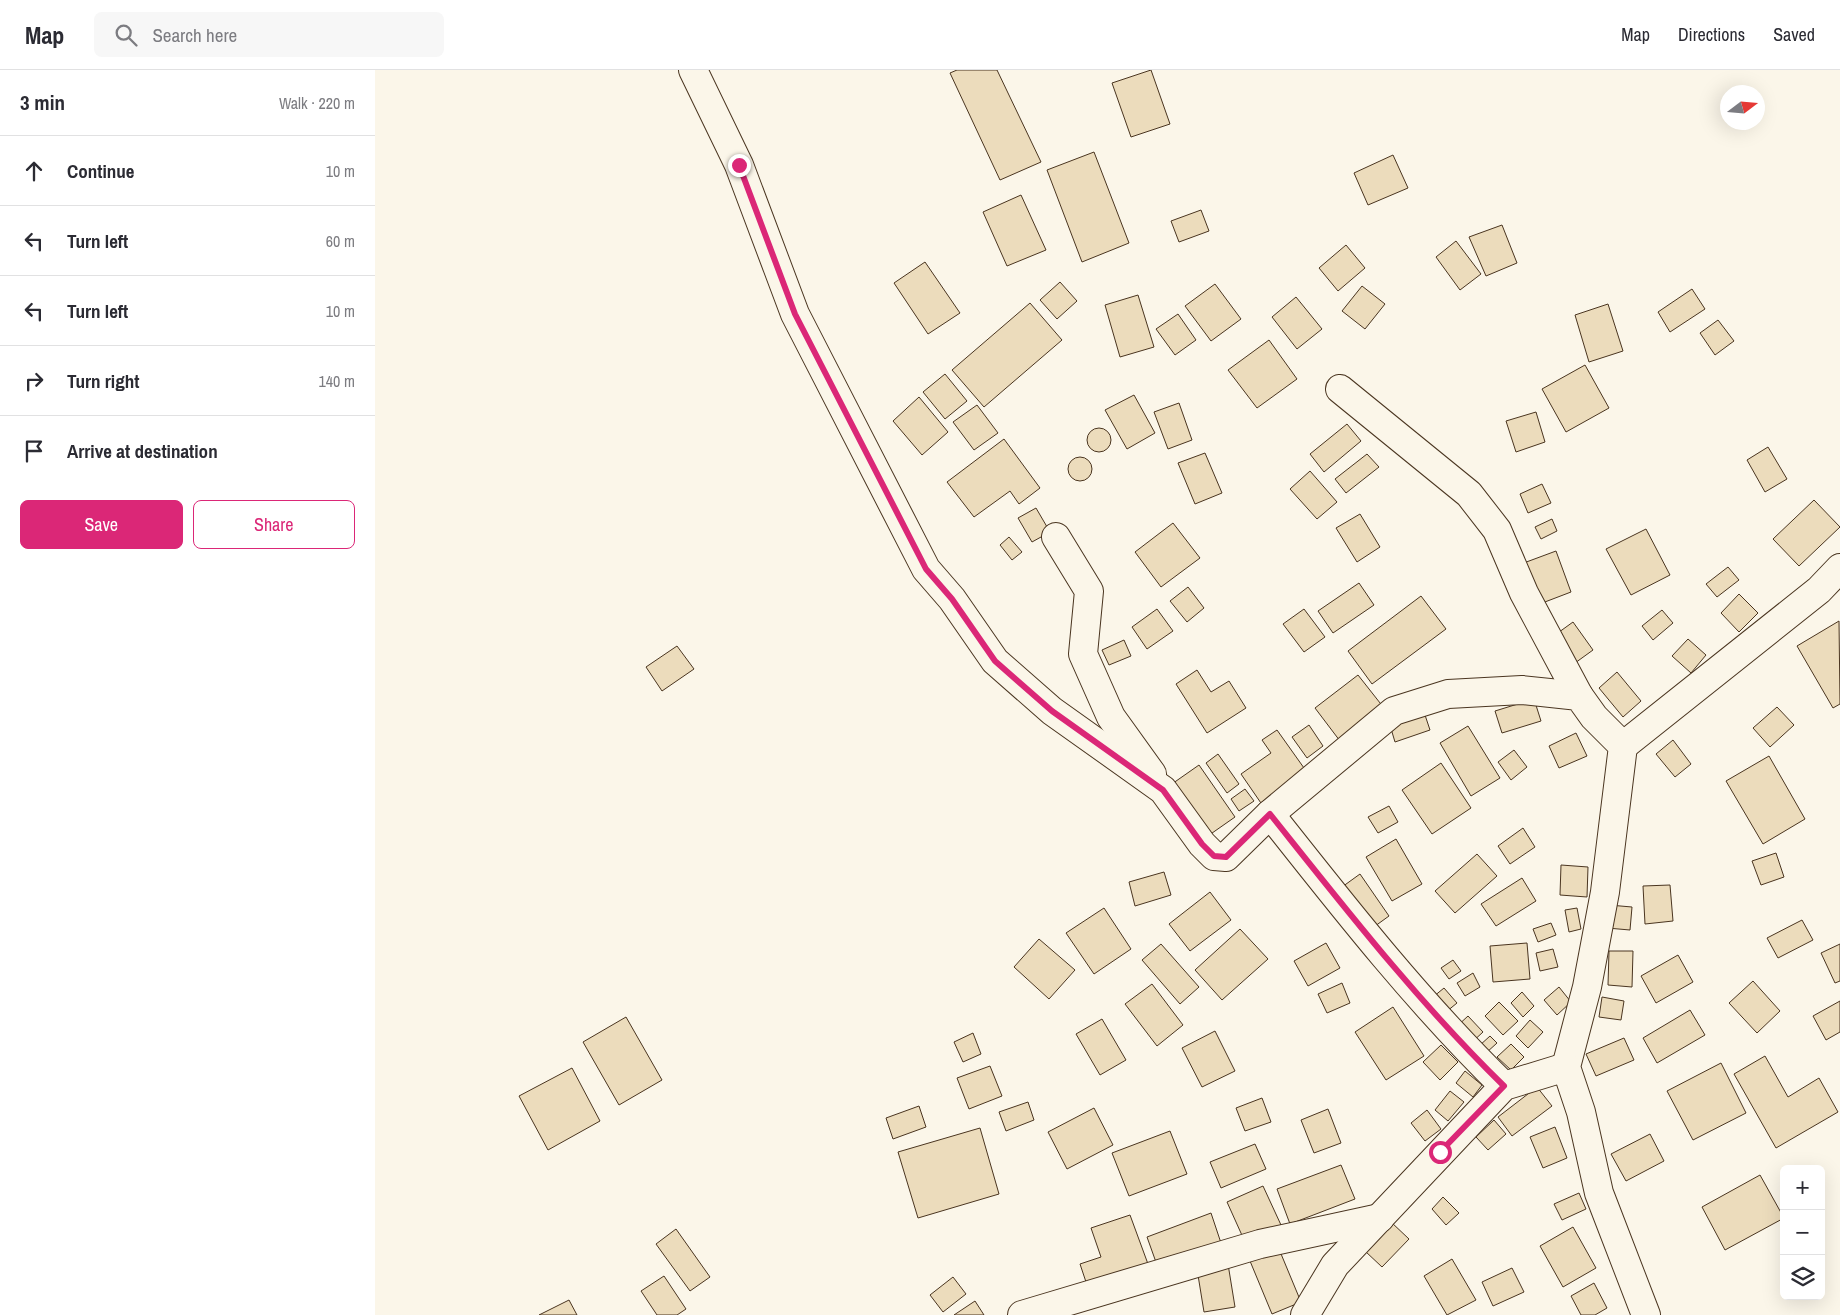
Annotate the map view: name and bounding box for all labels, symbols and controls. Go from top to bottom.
search box [94,12,444,57]
text: Map [25,19,64,51]
icon: search [112,21,140,49]
text: Search here [152,22,237,48]
text: Map [1621,22,1650,47]
text: Directions [1678,22,1745,47]
text: Saved [1773,22,1815,47]
north arrow [1720,85,1765,130]
text: 3 min [20,88,65,117]
text: Walk · 220 m [279,92,355,114]
route end [728,154,751,177]
icon: ahead [20,157,48,185]
text: Continue [67,158,135,184]
text: 10 m [326,160,355,182]
icon: left [20,227,48,255]
text: Turn left [67,228,128,254]
text: 60 m [326,230,355,252]
icon: left [20,297,48,325]
text: Turn left [67,298,128,324]
text: 10 m [326,300,355,322]
icon: right [20,367,48,395]
text: Turn right [67,368,139,394]
text: 140 m [319,370,355,392]
icon: arrive [20,437,48,465]
text: Arrive at destination [67,438,218,464]
button: Save [20,500,183,549]
button: Share [193,500,355,549]
route start [1429,1141,1452,1164]
map controls [1780,1165,1825,1300]
button: + [1780,1165,1825,1210]
button: − [1780,1210,1825,1255]
button: layers [1780,1255,1825,1300]

